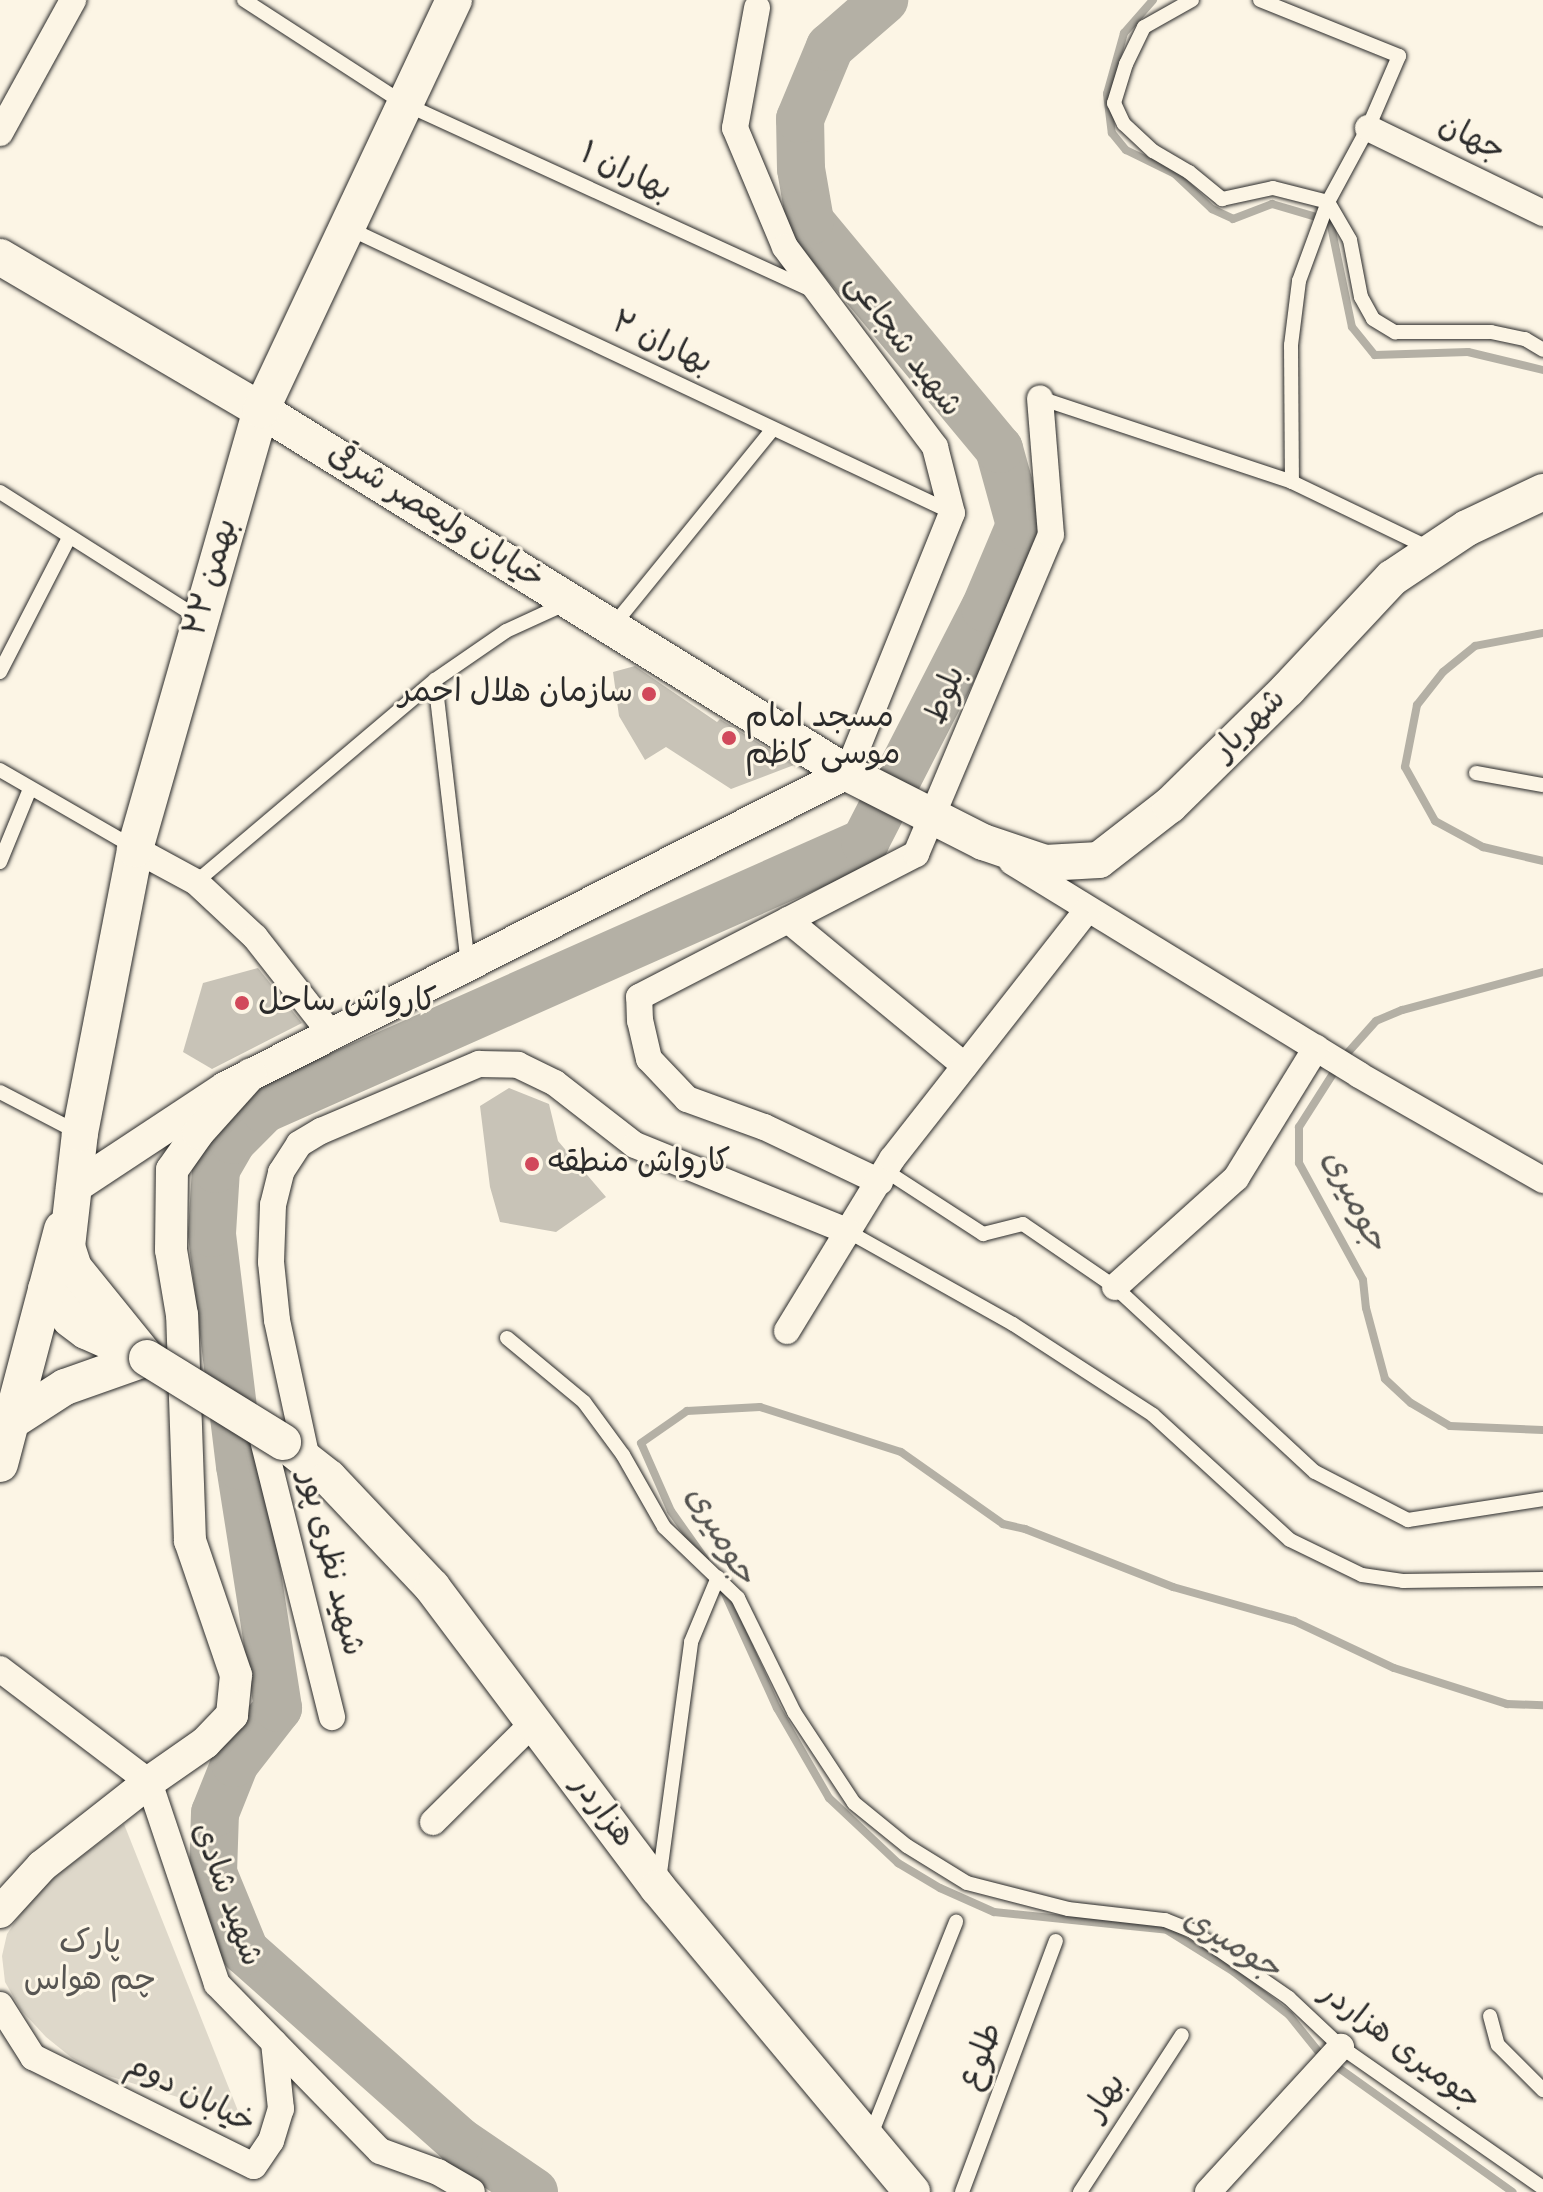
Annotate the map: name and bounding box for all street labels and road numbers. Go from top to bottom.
street label: جهان [1431,108,1511,172]
street label: بهاران ۱ [573,136,677,212]
street label: شهید شجاعی [835,266,969,426]
street label: بهاران ۲ [604,305,718,385]
street label: خیابان ولیعصر شرقی [320,436,550,600]
street label: ۲۲ بهمن [178,515,248,641]
street label: بلوط [918,661,976,731]
street label: شهریار [1207,682,1295,770]
street label: شهید نظری پور [288,1468,370,1660]
street label: هزاردر [561,1768,641,1856]
street label: شهید شادی [181,1818,269,1972]
street label: جومیری هزاردر [1311,1975,1487,2121]
street label: طلوع [953,2018,1013,2096]
street label: خیابان دوم [119,2047,261,2145]
street label: بهار [1078,2067,1136,2129]

